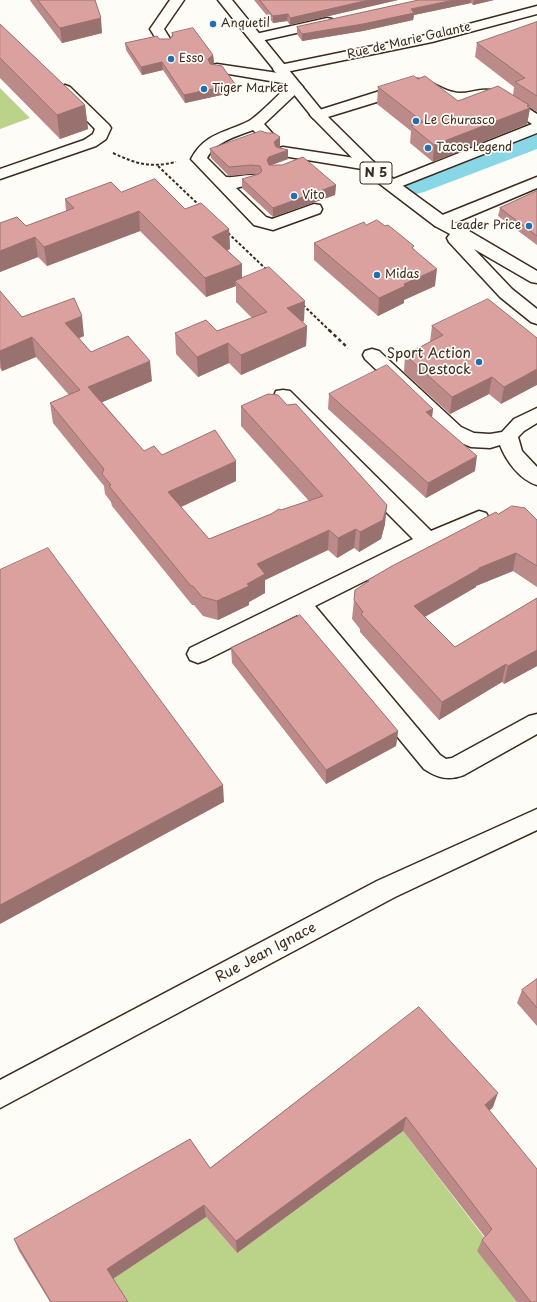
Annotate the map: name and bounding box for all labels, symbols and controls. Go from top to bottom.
place label: Anquetil [221,17,270,31]
marker: Anquetil [208,19,218,29]
street label: Rue de Marie Galante [346,20,472,62]
place label: Esso [179,52,204,66]
marker: Esso [166,54,176,64]
place label: Tiger Market [212,82,288,96]
marker: Tiger Market [199,84,209,94]
place label: Le Churasco [424,114,495,128]
marker: Le Churasco [411,116,421,126]
place label: Tacos Legend [436,141,512,155]
marker: Tacos Legend [423,143,433,153]
road number: N 5 [360,162,392,184]
place label: Vito [302,189,325,203]
marker: Vito [289,191,299,201]
place label: Leader Price [451,219,521,233]
marker: Leader Price [524,221,534,231]
place label: Midas [385,268,419,282]
marker: Midas [372,270,382,280]
place label: Sport Action Destock [387,346,471,378]
marker: Sport Action Destock [474,357,484,367]
street label: Rue Jean Ignace [213,919,319,987]

